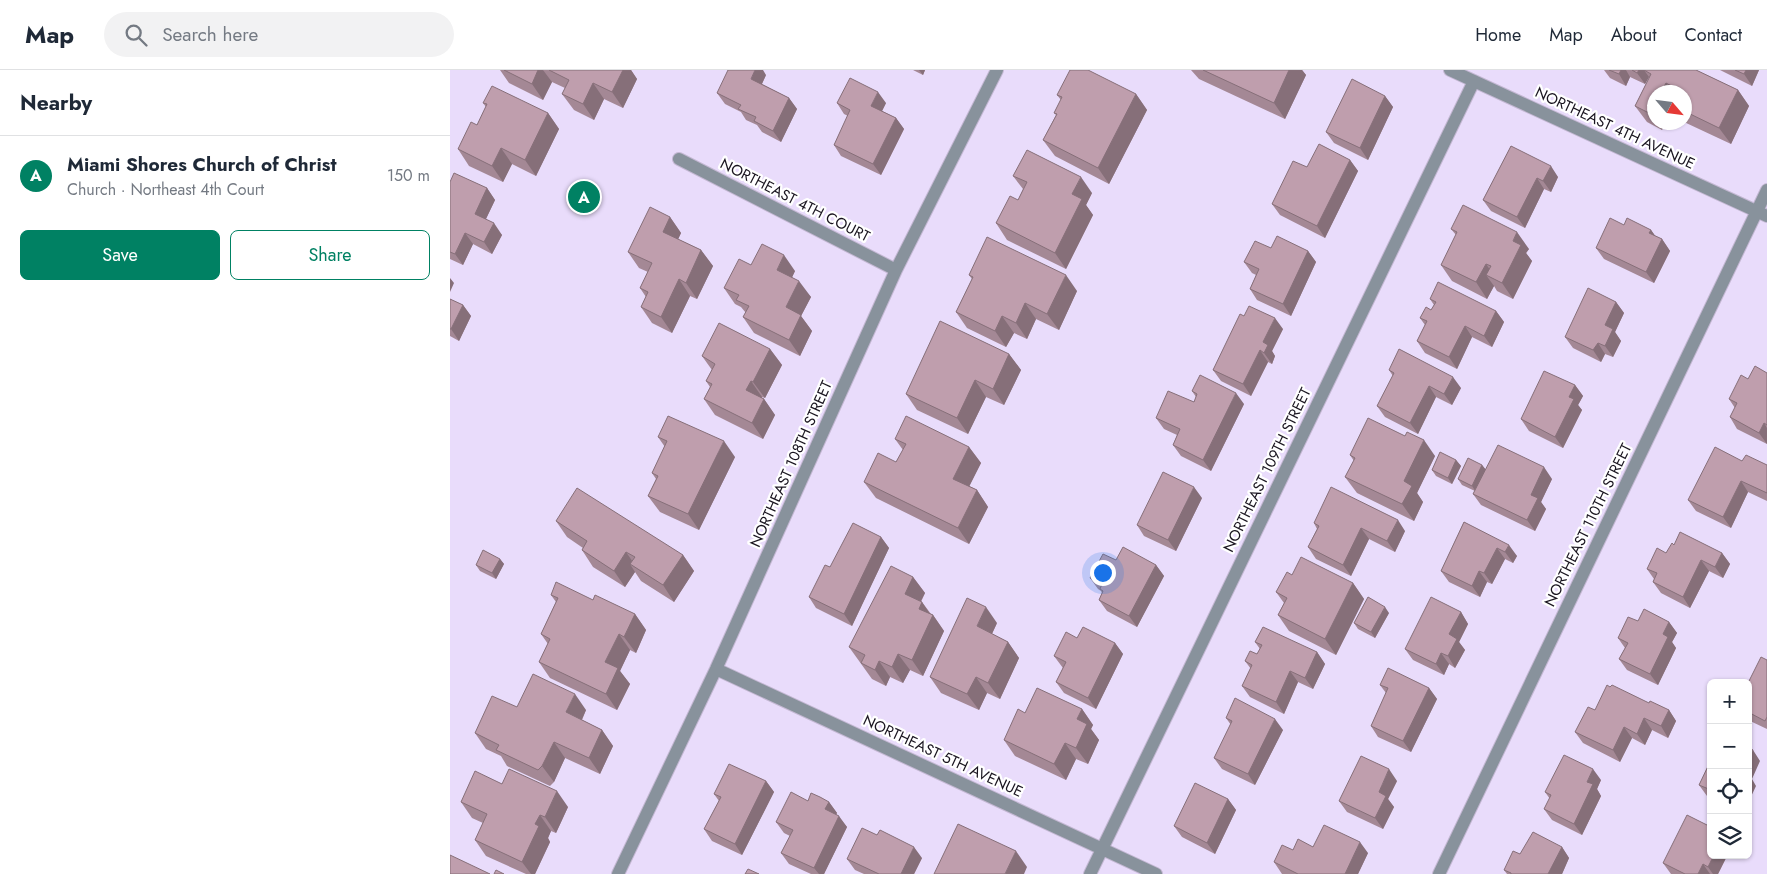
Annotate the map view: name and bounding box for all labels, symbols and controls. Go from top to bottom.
search box [104,12,454,57]
text: Map [25,17,74,52]
icon: search [122,21,150,49]
text: Search here [162,21,258,48]
text: Home [1475,22,1521,48]
text: Map [1549,22,1583,48]
text: About [1611,22,1656,48]
text: Contact [1684,22,1742,48]
street label: NORTHEAST 4TH AVENUE [1531,81,1699,175]
north arrow [1647,85,1692,130]
text: Nearby [20,88,92,118]
text: Miami Shores Church of Christ [67,151,336,178]
street label: NORTHEAST 4TH COURT [716,153,874,247]
text: A [30,164,42,187]
text: 150 m [387,164,430,187]
text: Church · Northeast 4th Court [67,178,264,201]
pin: A [568,178,600,216]
button: Save [20,230,220,280]
button: Share [230,230,430,280]
street label: NORTHEAST 108TH STREET [744,377,838,551]
street label: NORTHEAST 109TH STREET [1218,384,1316,556]
street label: NORTHEAST 110TH STREET [1539,440,1637,610]
your location [1090,560,1116,586]
map controls [1707,679,1752,859]
button: + [1707,679,1752,724]
street label: NORTHEAST 5TH AVENUE [860,709,1026,803]
button: − [1707,724,1752,769]
button: locate [1707,769,1752,814]
button: layers [1707,814,1752,859]

